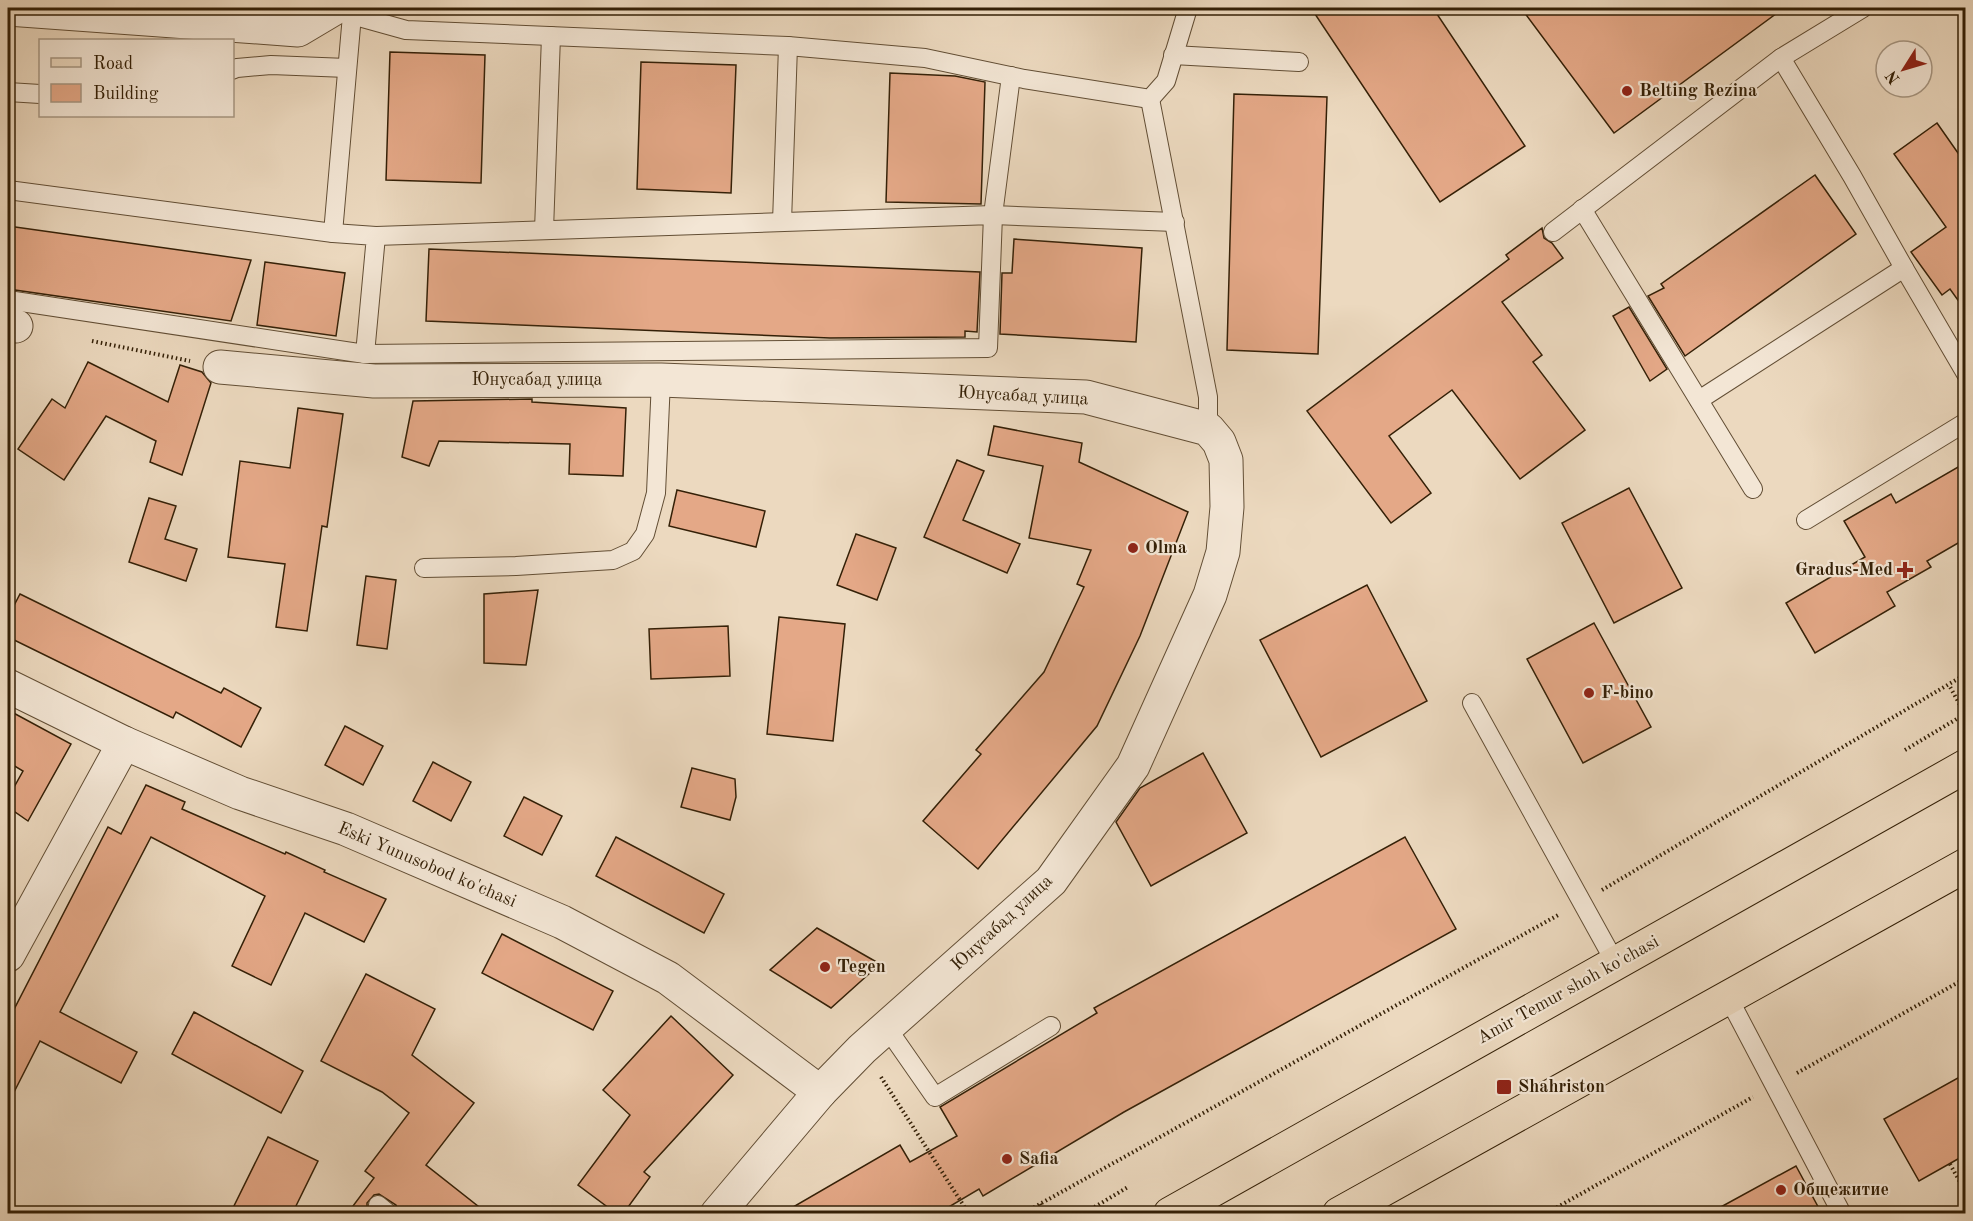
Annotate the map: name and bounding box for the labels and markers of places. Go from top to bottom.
place label: Belting Rezina [1639,82,1757,100]
marker: Belting Rezina [1620,84,1634,98]
place label: Olma [1145,539,1187,557]
marker: Olma [1126,541,1140,555]
place label: Gradus-Med [1795,561,1893,579]
marker: Gradus-Med [1898,563,1912,577]
place label: F-bino [1601,684,1654,702]
marker: F-bino [1582,686,1596,700]
place label: Tegen [837,958,886,976]
marker: Tegen [818,960,832,974]
marker: Shahriston [1495,1078,1513,1096]
place label: Shahriston [1518,1078,1605,1096]
place label: Safia [1019,1150,1059,1168]
marker: Safia [1000,1152,1014,1166]
place label: Общежитие [1793,1181,1889,1199]
marker: Общежитие [1774,1183,1788,1197]

